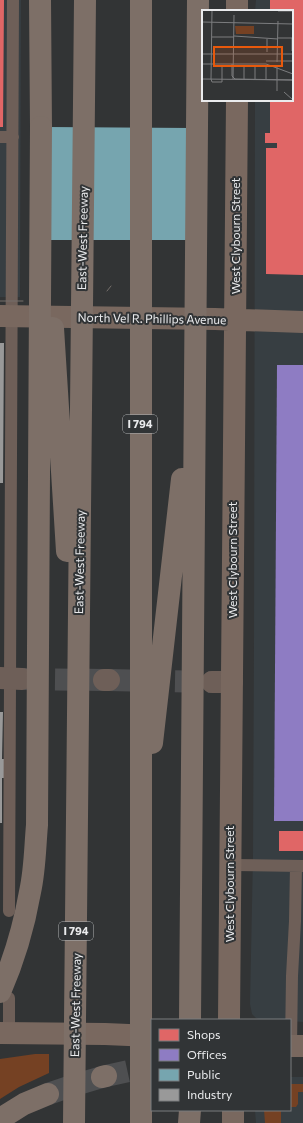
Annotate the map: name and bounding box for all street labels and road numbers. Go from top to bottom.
street label: West Clybourn Street [228,178,242,294]
street label: East-West Freeway [74,186,90,290]
street label: North Vel R. Phillips Avenue [78,310,227,326]
road number: I 794 [123,415,157,433]
street label: West Clybourn Street [225,502,239,618]
street label: East-West Freeway [71,510,87,614]
street label: West Clybourn Street [222,826,236,942]
road number: I 794 [59,922,93,940]
street label: East-West Freeway [67,953,83,1057]

